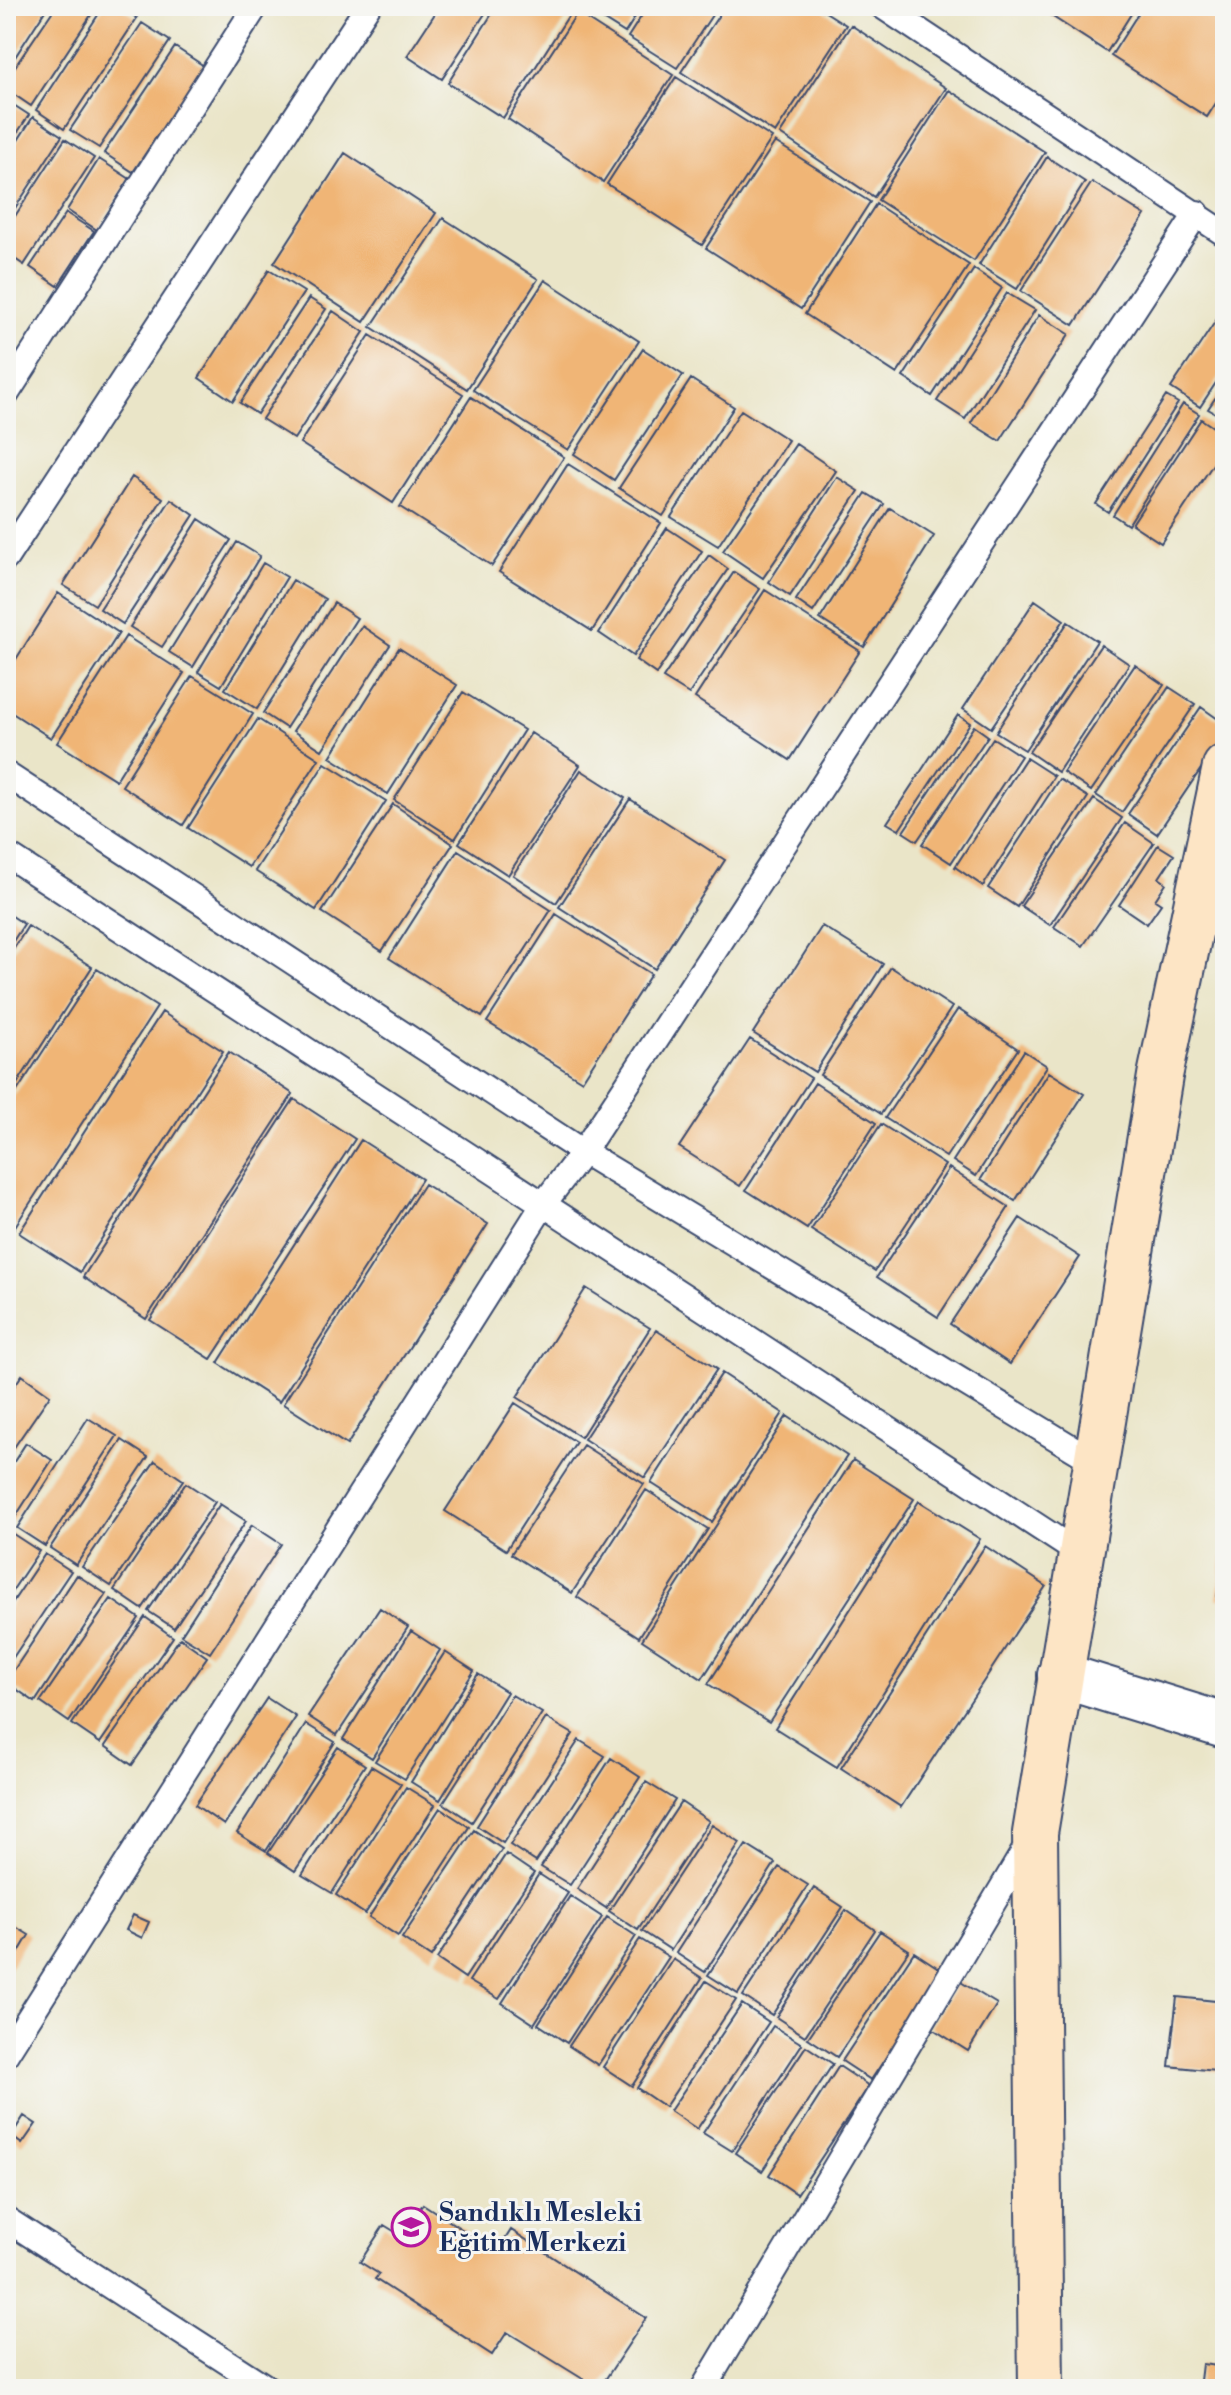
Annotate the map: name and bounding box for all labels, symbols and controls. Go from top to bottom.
place label: Sandıklı Mesleki Eğitim Merkezi [439,2197,642,2259]
school or university icon: Sandıklı Mesleki Eğitim Merkezi [390,2206,432,2248]

